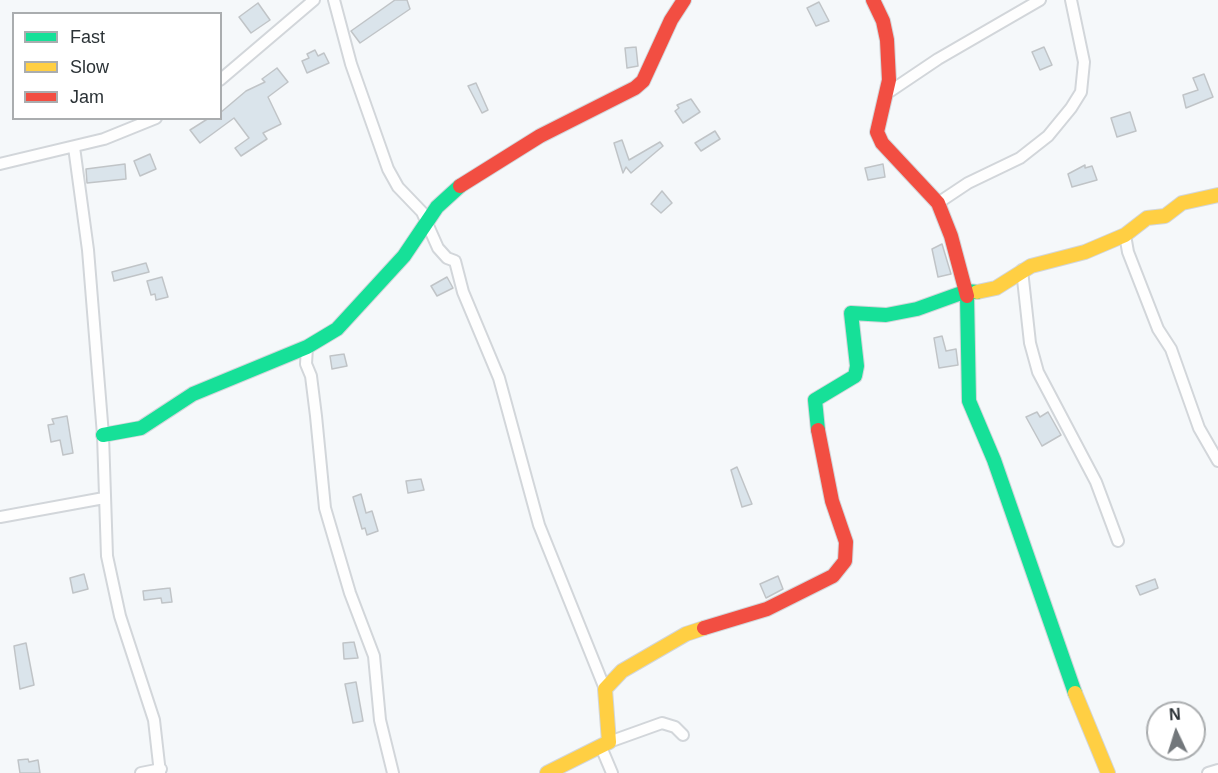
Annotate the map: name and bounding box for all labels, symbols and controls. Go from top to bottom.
legend [12,12,222,120]
text: Fast [70,27,105,47]
text: Slow [70,57,109,77]
text: Jam [70,87,104,107]
north arrow [1146,701,1206,761]
text: N [1168,706,1181,723]

